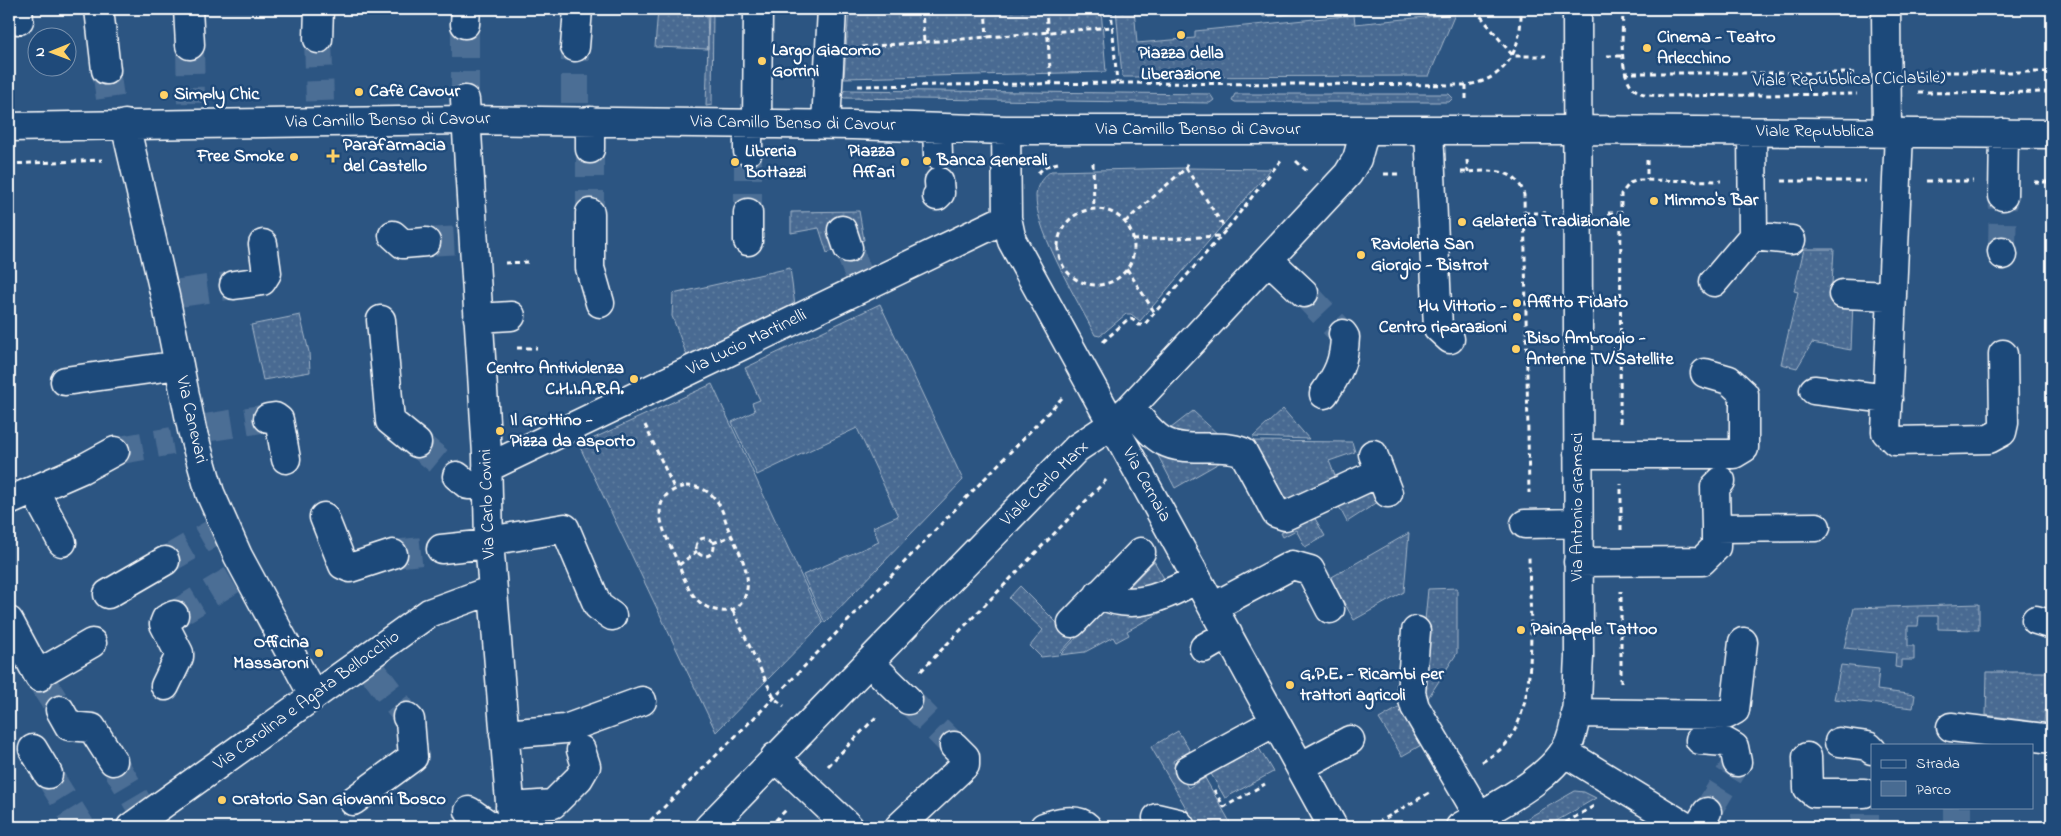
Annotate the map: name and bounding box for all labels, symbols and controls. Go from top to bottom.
place label: Cinema - Teatro Arlecchino [1657,25,1776,72]
north arrow [28,28,78,78]
marker: Piazza della Liberazione [1175,29,1187,41]
place label: Largo Giacomo Gorrini [772,38,881,85]
place label: Piazza della Liberazione [1138,41,1224,88]
marker: Cinema - Teatro Arlecchino [1641,42,1653,54]
text: N [30,47,51,57]
marker: Largo Giacomo Gorrini [756,55,768,67]
street label: Viale Repubblica (Ciclabile) [1751,65,1946,95]
place label: Cafè Cavour [369,79,461,105]
place label: Simply Chic [174,82,260,109]
marker: Cafè Cavour [353,86,365,98]
marker: Simply Chic [158,89,170,101]
street label: Via Camillo Benso di Cavour [284,106,491,136]
street label: Via Camillo Benso di Cavour [689,109,896,139]
street label: Via Camillo Benso di Cavour [1094,117,1301,143]
street label: Viale Repubblica [1755,119,1874,145]
place label: Parafarmacia del Castello [343,133,446,180]
place label: Libreria Bottazzi [744,139,807,186]
place label: Piazza Affari [848,139,895,186]
place label: Free Smoke [196,144,285,170]
place label: Banca Generali [936,148,1048,174]
marker: Parafarmacia del Castello [327,150,339,162]
marker: Free Smoke [288,151,300,163]
marker: Banca Generali [921,155,933,167]
marker: Libreria Bottazzi [729,156,741,168]
marker: Piazza Affari [899,156,911,168]
place label: Mimmo's Bar [1664,188,1759,214]
marker: Mimmo's Bar [1648,195,1660,207]
place label: Gelateria Tradizionale [1472,209,1631,235]
marker: Gelateria Tradizionale [1456,216,1468,228]
place label: Ravioleria San Giorgio - Bistrot [1371,232,1489,280]
marker: Ravioleria San Giorgio - Bistrot [1355,249,1367,261]
place label: Affitto Fidato [1527,290,1628,316]
place label: Hu Vittorio - Centro riparazioni [1379,294,1507,341]
marker: Affitto Fidato [1511,297,1523,309]
street label: Via Lucio Martinelli [682,303,811,384]
marker: Hu Vittorio - Centro riparazioni [1511,311,1523,323]
place label: Biso Ambrogio - Antenne TV/Satellite [1525,326,1674,373]
marker: Biso Ambrogio - Antenne TV/Satellite [1510,343,1522,355]
place label: Centro Antiviolenza C.H.I.A.R.A. [486,356,624,403]
street label: Via Canevari [168,373,214,466]
marker: Centro Antiviolenza C.H.I.A.R.A. [628,373,640,385]
place label: Il Grottino - Pizza da asporto [510,408,635,455]
marker: Il Grottino - Pizza da asporto [494,425,506,437]
street label: Via Antonio Gramsci [1565,432,1591,583]
street label: Viale Carlo Marx [994,435,1095,534]
street label: Via Cernaia [1114,442,1177,527]
street label: Via Carlo Covini [473,448,503,561]
place label: Painapple Tattoo [1531,617,1657,643]
street label: Via Carolina e Agata Bellocchio [208,624,406,779]
marker: Painapple Tattoo [1515,624,1527,636]
place label: Officina Massaroni [233,630,309,677]
marker: Officina Massaroni [313,647,325,659]
place label: G.P.E. - Ricambi per trattori agricoli [1299,662,1444,710]
marker: G.P.E. - Ricambi per trattori agricoli [1284,679,1296,691]
legend [1871,744,2034,808]
text: Strada [1916,753,1960,775]
text: Parco [1916,779,1951,801]
place label: Oratorio San Giovanni Bosco [232,787,446,813]
marker: Oratorio San Giovanni Bosco [216,794,228,806]

